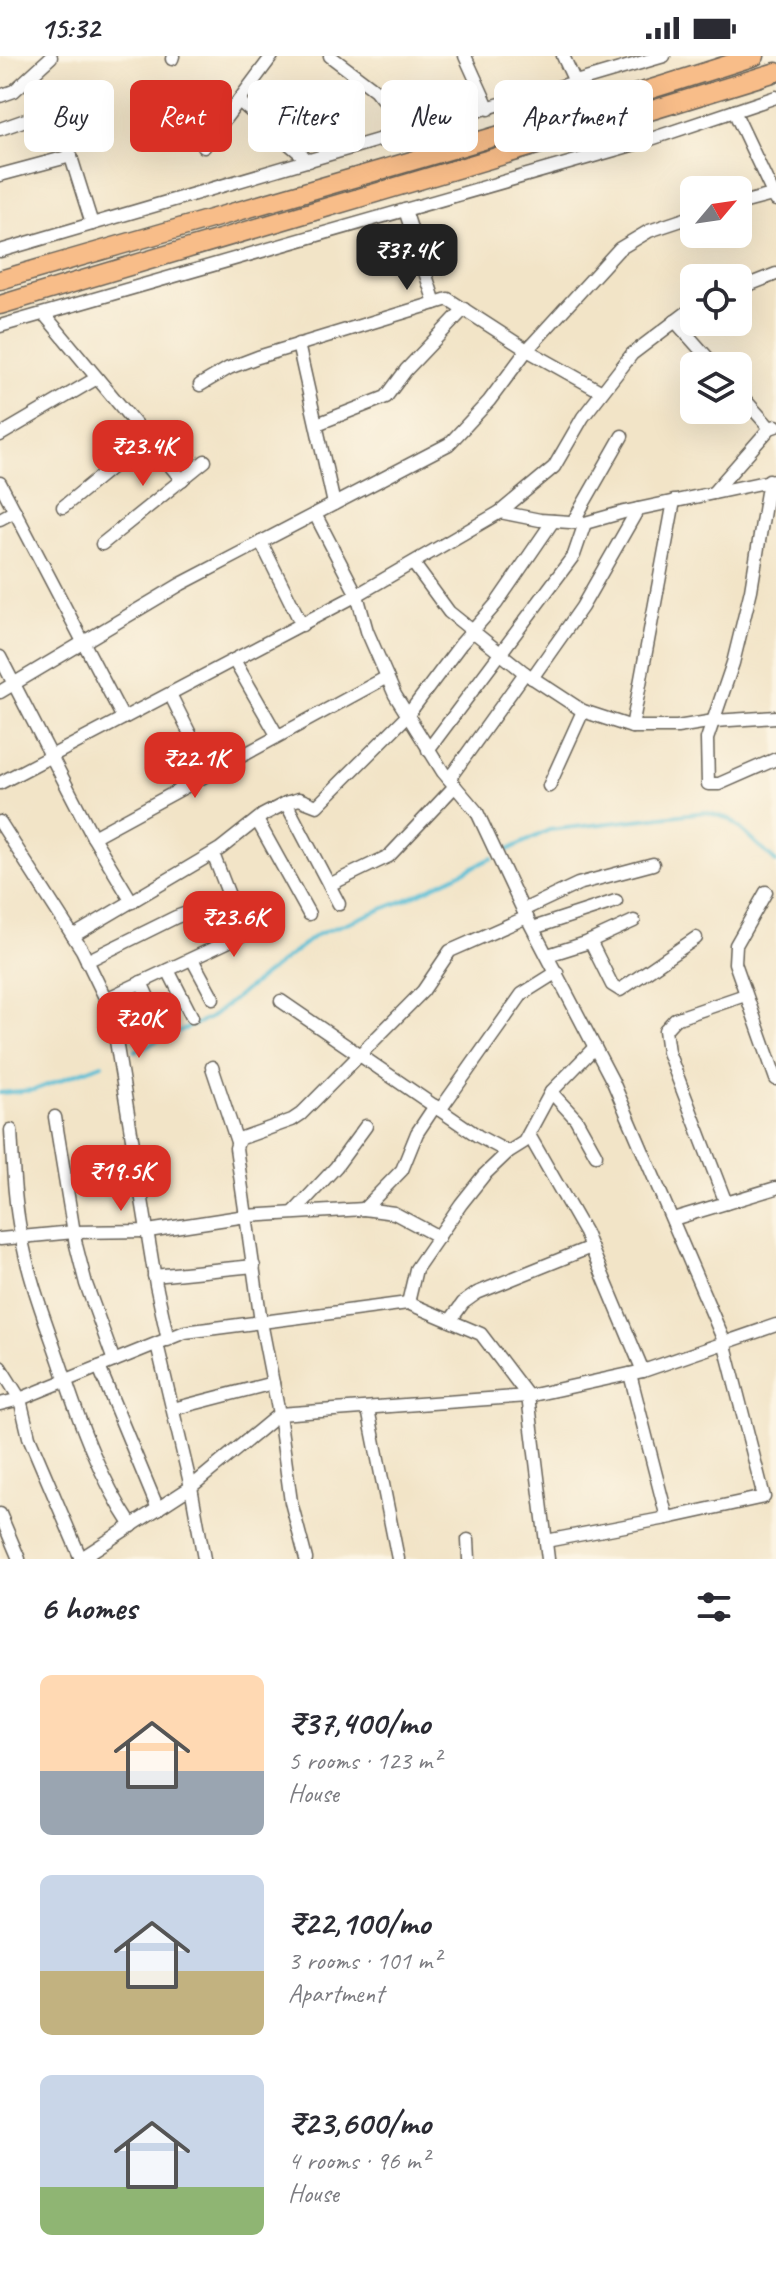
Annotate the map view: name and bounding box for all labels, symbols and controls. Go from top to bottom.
text: 15:32 [40,9,99,47]
chip: Buy [24,80,114,152]
chip: Rent [130,80,232,152]
chip: Filters [248,80,365,152]
chip: New [381,80,478,152]
chip: Apartment [494,80,653,152]
north arrow [680,176,752,248]
map controls [680,176,752,424]
pin: ₹37.4K [342,224,472,292]
text: ₹37.4K [374,233,440,266]
button: locate [680,264,752,336]
button: layers [680,352,752,424]
pin: ₹23.4K [78,420,208,488]
text: ₹23.4K [110,429,176,462]
pin: ₹22.1K [130,732,260,800]
text: ₹22.1K [162,741,228,774]
pin: ₹23.6K [169,891,299,959]
text: ₹23.6K [201,900,267,933]
pin: ₹20K [92,992,186,1060]
text: ₹20K [115,1001,163,1034]
pin: ₹19.5K [56,1145,186,1213]
text: ₹19.5K [89,1154,153,1187]
icon: filters [692,1585,736,1629]
text: 6 homes [40,1586,137,1629]
text: ₹37,400/mo [288,1701,430,1744]
icon: home [104,1707,200,1803]
text: 5 rooms · 123 m² [288,1744,440,1777]
text: House [288,1777,339,1810]
text: ₹22,100/mo [288,1901,430,1944]
icon: home [104,1907,200,2003]
text: 3 rooms · 101 m² [288,1944,440,1977]
text: Apartment [288,1977,384,2010]
text: ₹23,600/mo [288,2101,431,2144]
icon: home [104,2107,200,2203]
text: 4 rooms · 96 m² [288,2144,429,2177]
text: House [288,2177,339,2210]

